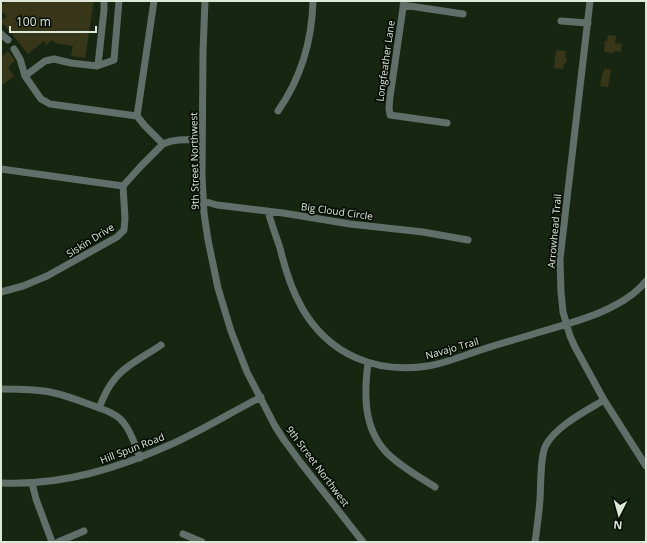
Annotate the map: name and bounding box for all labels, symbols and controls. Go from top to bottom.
scale bar [10,8,96,34]
text: 100 m [16,13,51,30]
street label: Longfeather Lane [372,19,398,103]
street label: 9th Street Northwest [186,112,202,210]
street label: Arrowhead Trail [544,193,564,269]
street label: Big Cloud Circle [300,199,374,223]
street label: Siskin Drive [63,220,117,260]
street label: Navajo Trail [424,334,480,362]
street label: 9th Street Northwest [283,423,353,510]
street label: Hill Spun Road [98,429,166,467]
north arrow [599,495,639,535]
text: N [613,518,623,533]

